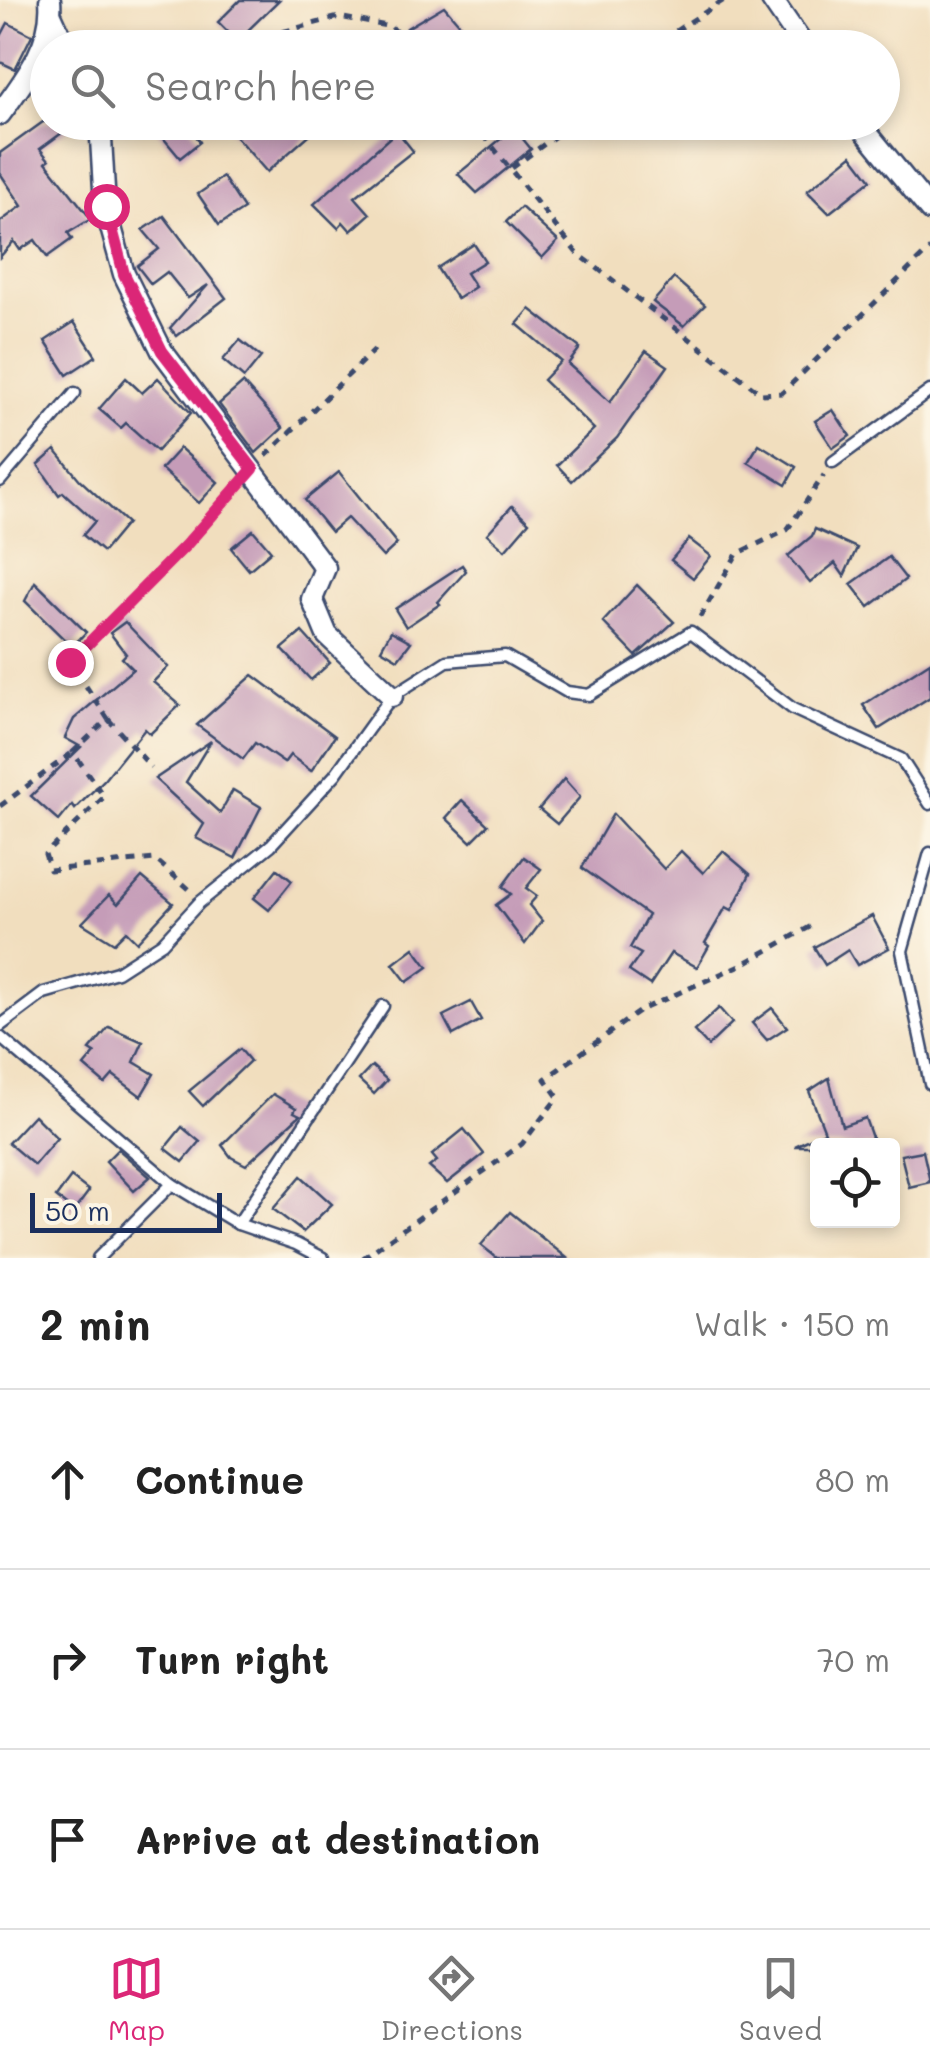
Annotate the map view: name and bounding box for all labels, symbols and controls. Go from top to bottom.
search box [30,30,900,140]
icon: search [65,58,120,113]
text: Search here [145,60,376,110]
route start [84,184,130,230]
route end [48,640,94,686]
map controls [810,1138,900,1228]
button: locate [810,1138,900,1228]
scale bar [30,1188,222,1232]
text: 50 m [45,1192,110,1228]
text: 2 min [40,1296,150,1351]
text: Walk · 150 m [694,1302,890,1344]
icon: ahead [40,1452,95,1507]
text: Continue [135,1454,304,1504]
text: 80 m [815,1458,890,1500]
icon: right [40,1632,95,1687]
text: Turn right [135,1634,329,1684]
text: 70 m [817,1638,890,1680]
icon: arrive [40,1812,95,1867]
text: Arrive at destination [135,1814,540,1864]
tab: Map [108,1951,165,2047]
tab: Directions [381,1951,523,2047]
tab: Saved [739,1951,822,2047]

